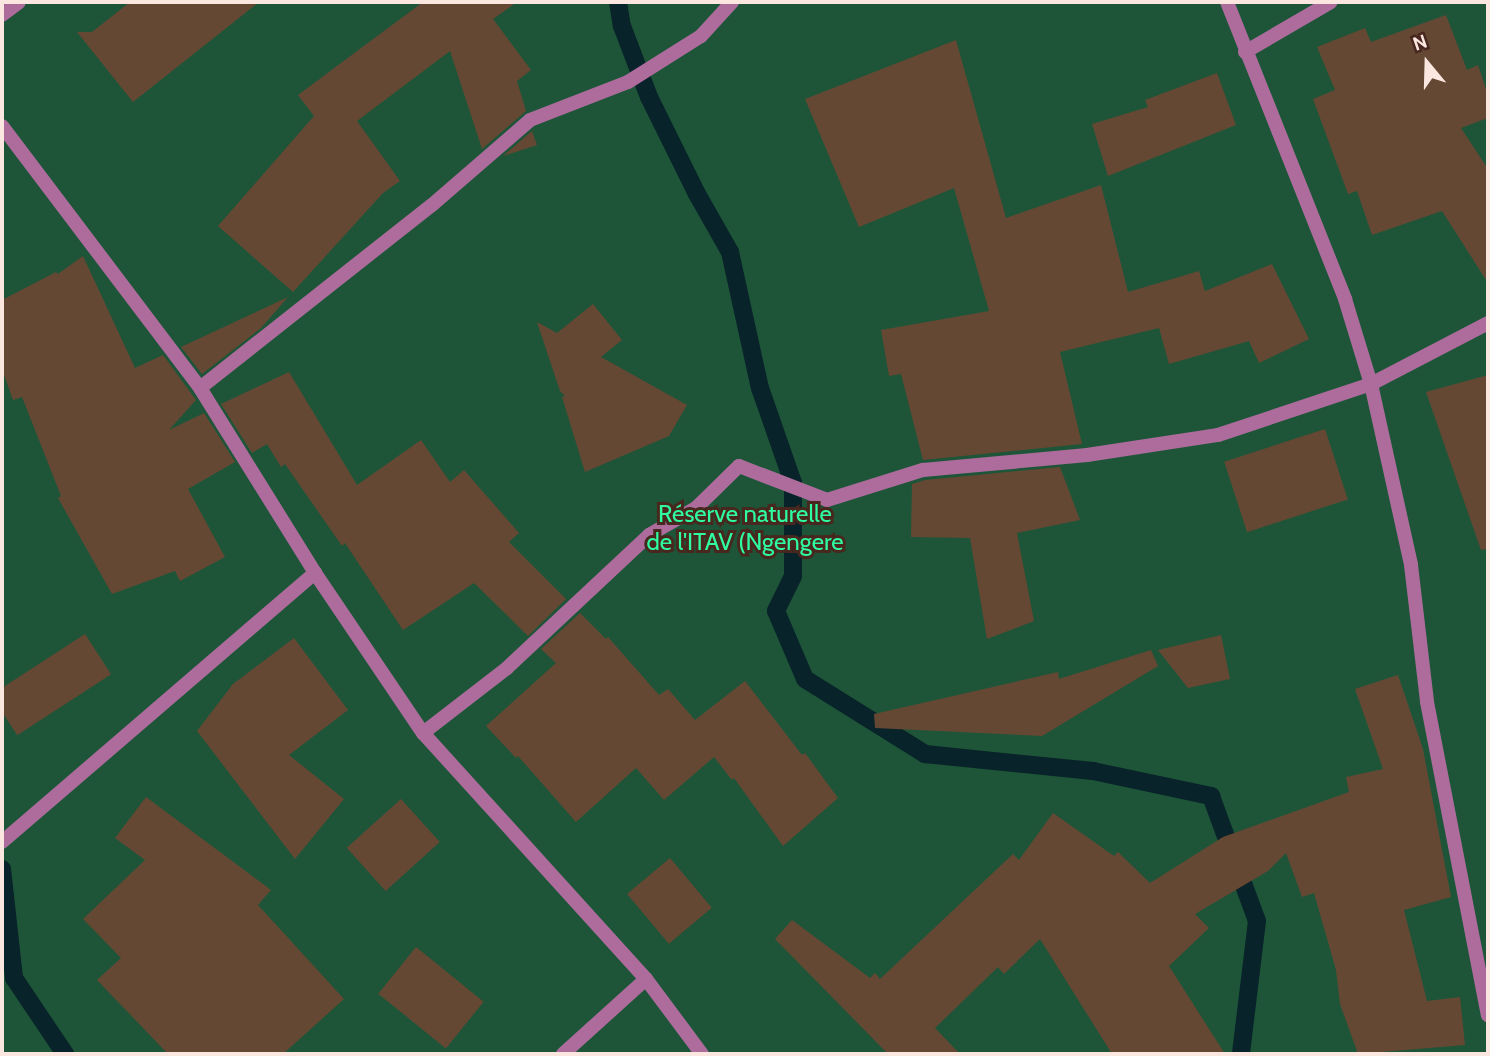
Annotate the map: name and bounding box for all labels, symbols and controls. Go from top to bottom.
north arrow [1392,28,1462,98]
text: N [1410,30,1430,56]
park label: Réserve naturelle de l'ITAV (Ngengere [646,500,844,556]

